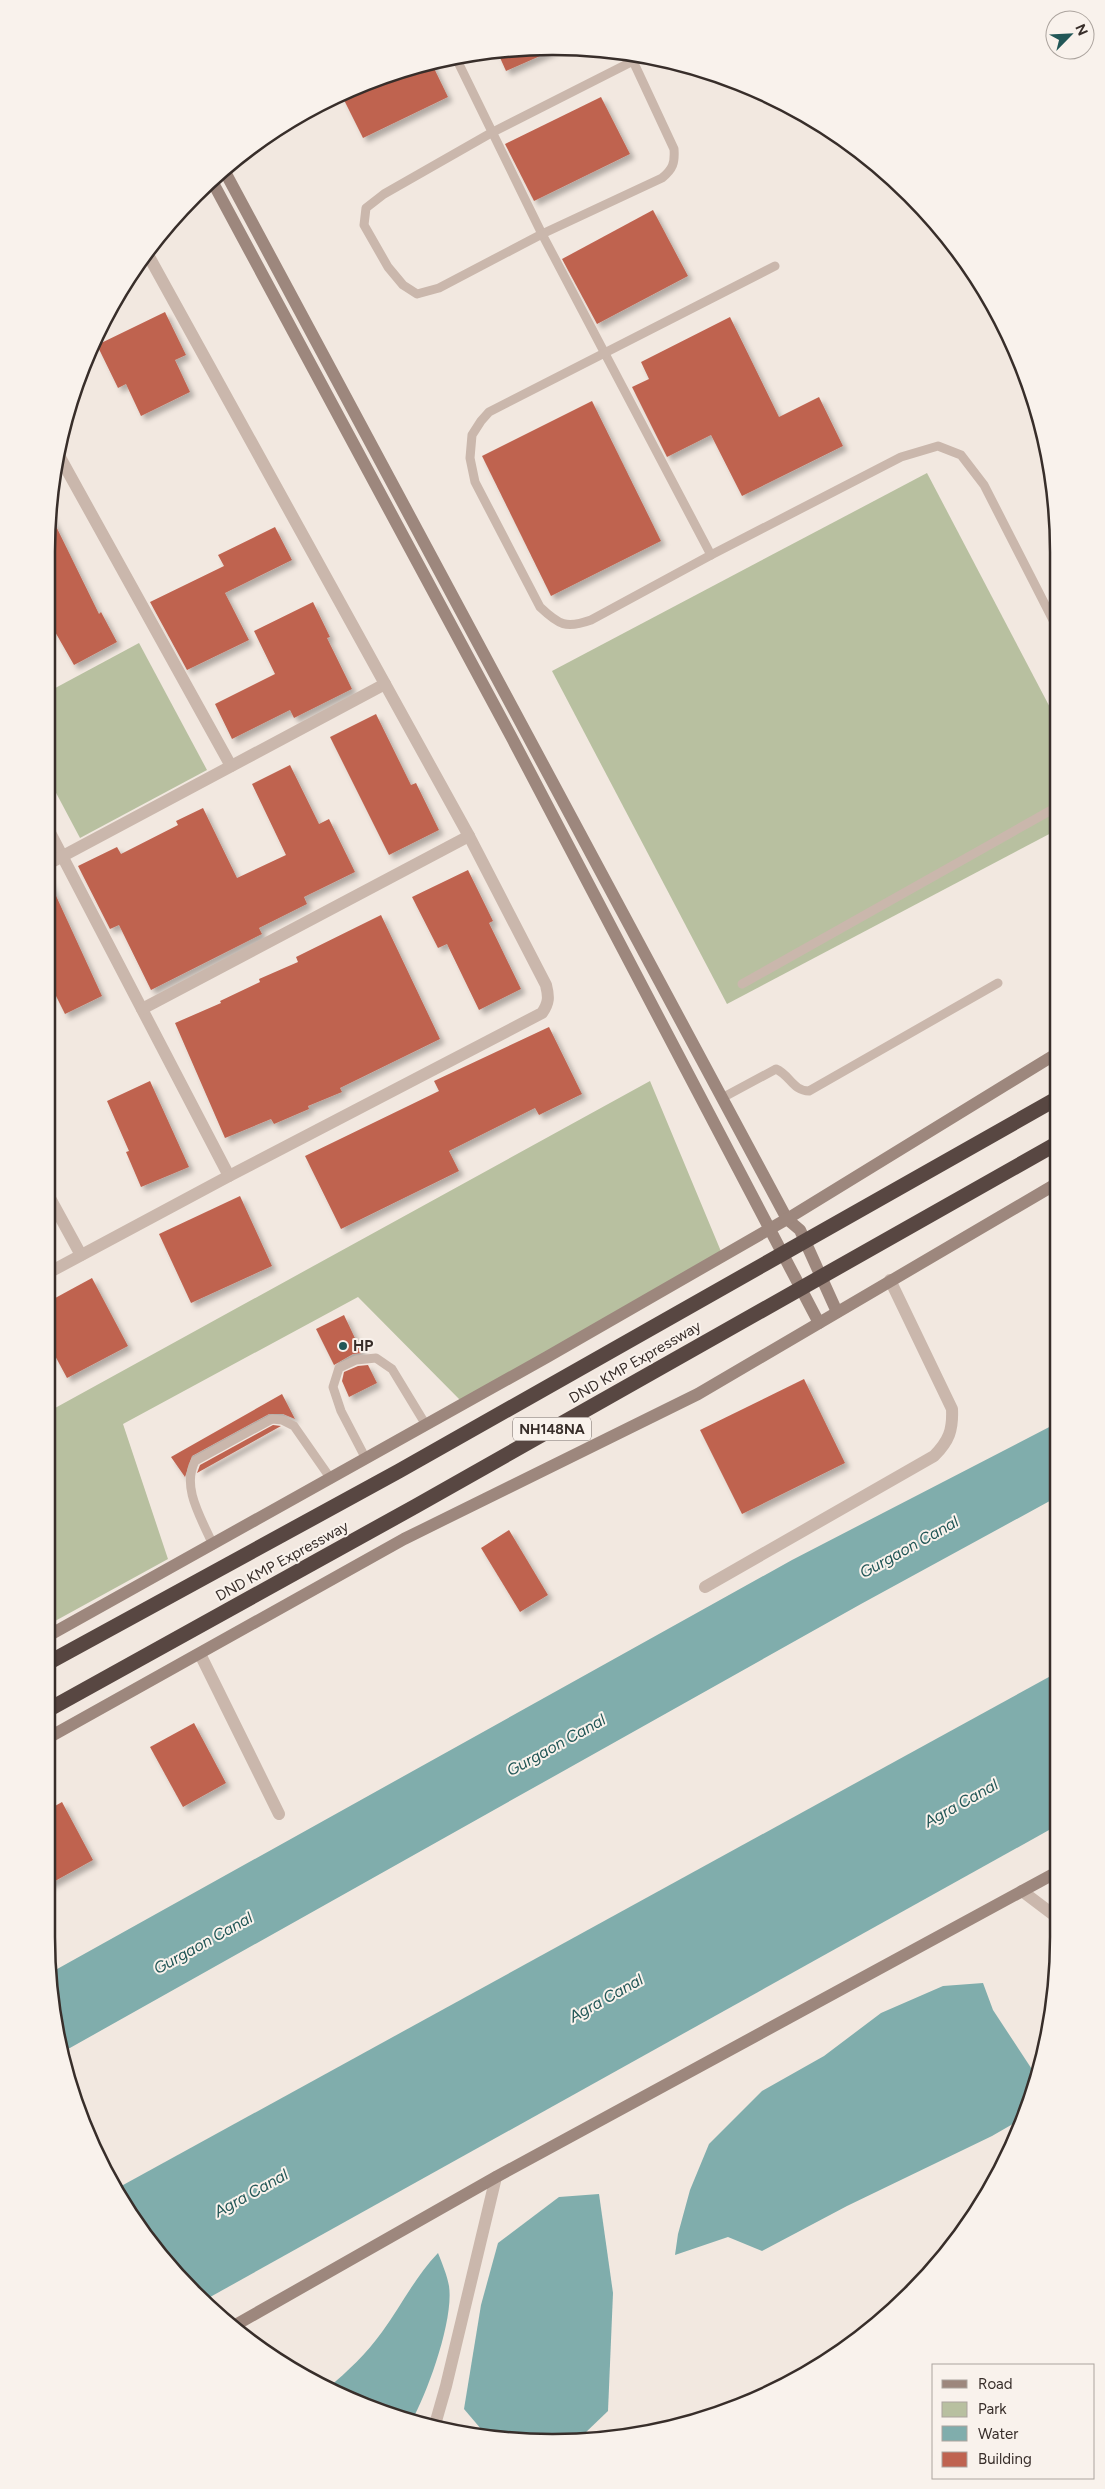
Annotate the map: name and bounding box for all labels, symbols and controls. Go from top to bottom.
north arrow [1045,10,1095,60]
text: N [1071,22,1091,38]
street label: DND KMP Expressway [566,1317,704,1407]
place label: HP [353,1337,373,1355]
marker: HP [337,1340,349,1352]
road number: NH148NA [513,1418,591,1440]
water label: Gurgaon Canal [856,1512,962,1582]
street label: DND KMP Expressway [212,1517,352,1605]
water label: Gurgaon Canal [503,1710,609,1780]
water label: Agra Canal [920,1775,1002,1832]
water label: Gurgaon Canal [150,1908,256,1978]
water label: Agra Canal [565,1970,647,2027]
water label: Agra Canal [210,2165,292,2222]
legend [932,2364,1095,2479]
text: Road [978,2375,1013,2393]
text: Park [978,2400,1007,2418]
text: Water [978,2425,1018,2443]
text: Building [978,2450,1032,2468]

